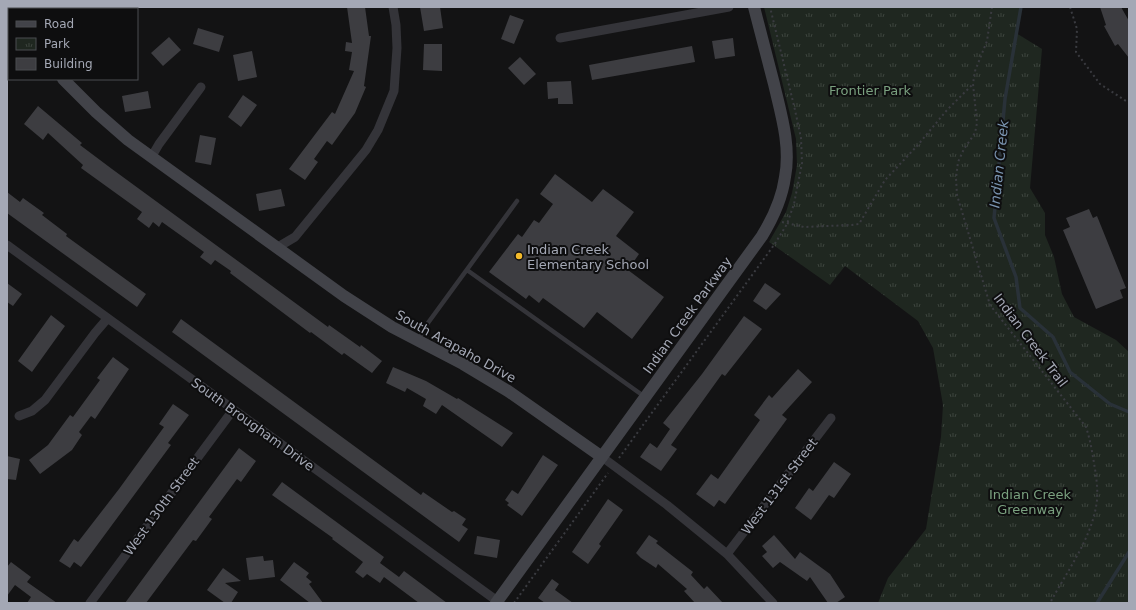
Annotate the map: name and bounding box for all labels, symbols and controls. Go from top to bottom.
legend [8,8,138,80]
text: Road [44,17,74,31]
text: Park [44,37,70,51]
text: Building [44,57,93,71]
park label: Frontier Park [829,83,912,98]
water label: Indian Creek [986,118,1012,209]
place label: Indian Creek Elementary School [527,242,649,272]
marker: Indian Creek Elementary School [514,251,524,261]
street label: Indian Creek Parkway [640,254,735,377]
street label: Indian Creek Trail [991,291,1070,390]
street label: South Arapaho Drive [393,307,519,386]
street label: South Brougham Drive [188,375,317,474]
street label: West 131st Street [738,435,820,537]
street label: West 130th Street [121,454,202,558]
park label: Indian Creek Greenway [989,487,1071,517]

